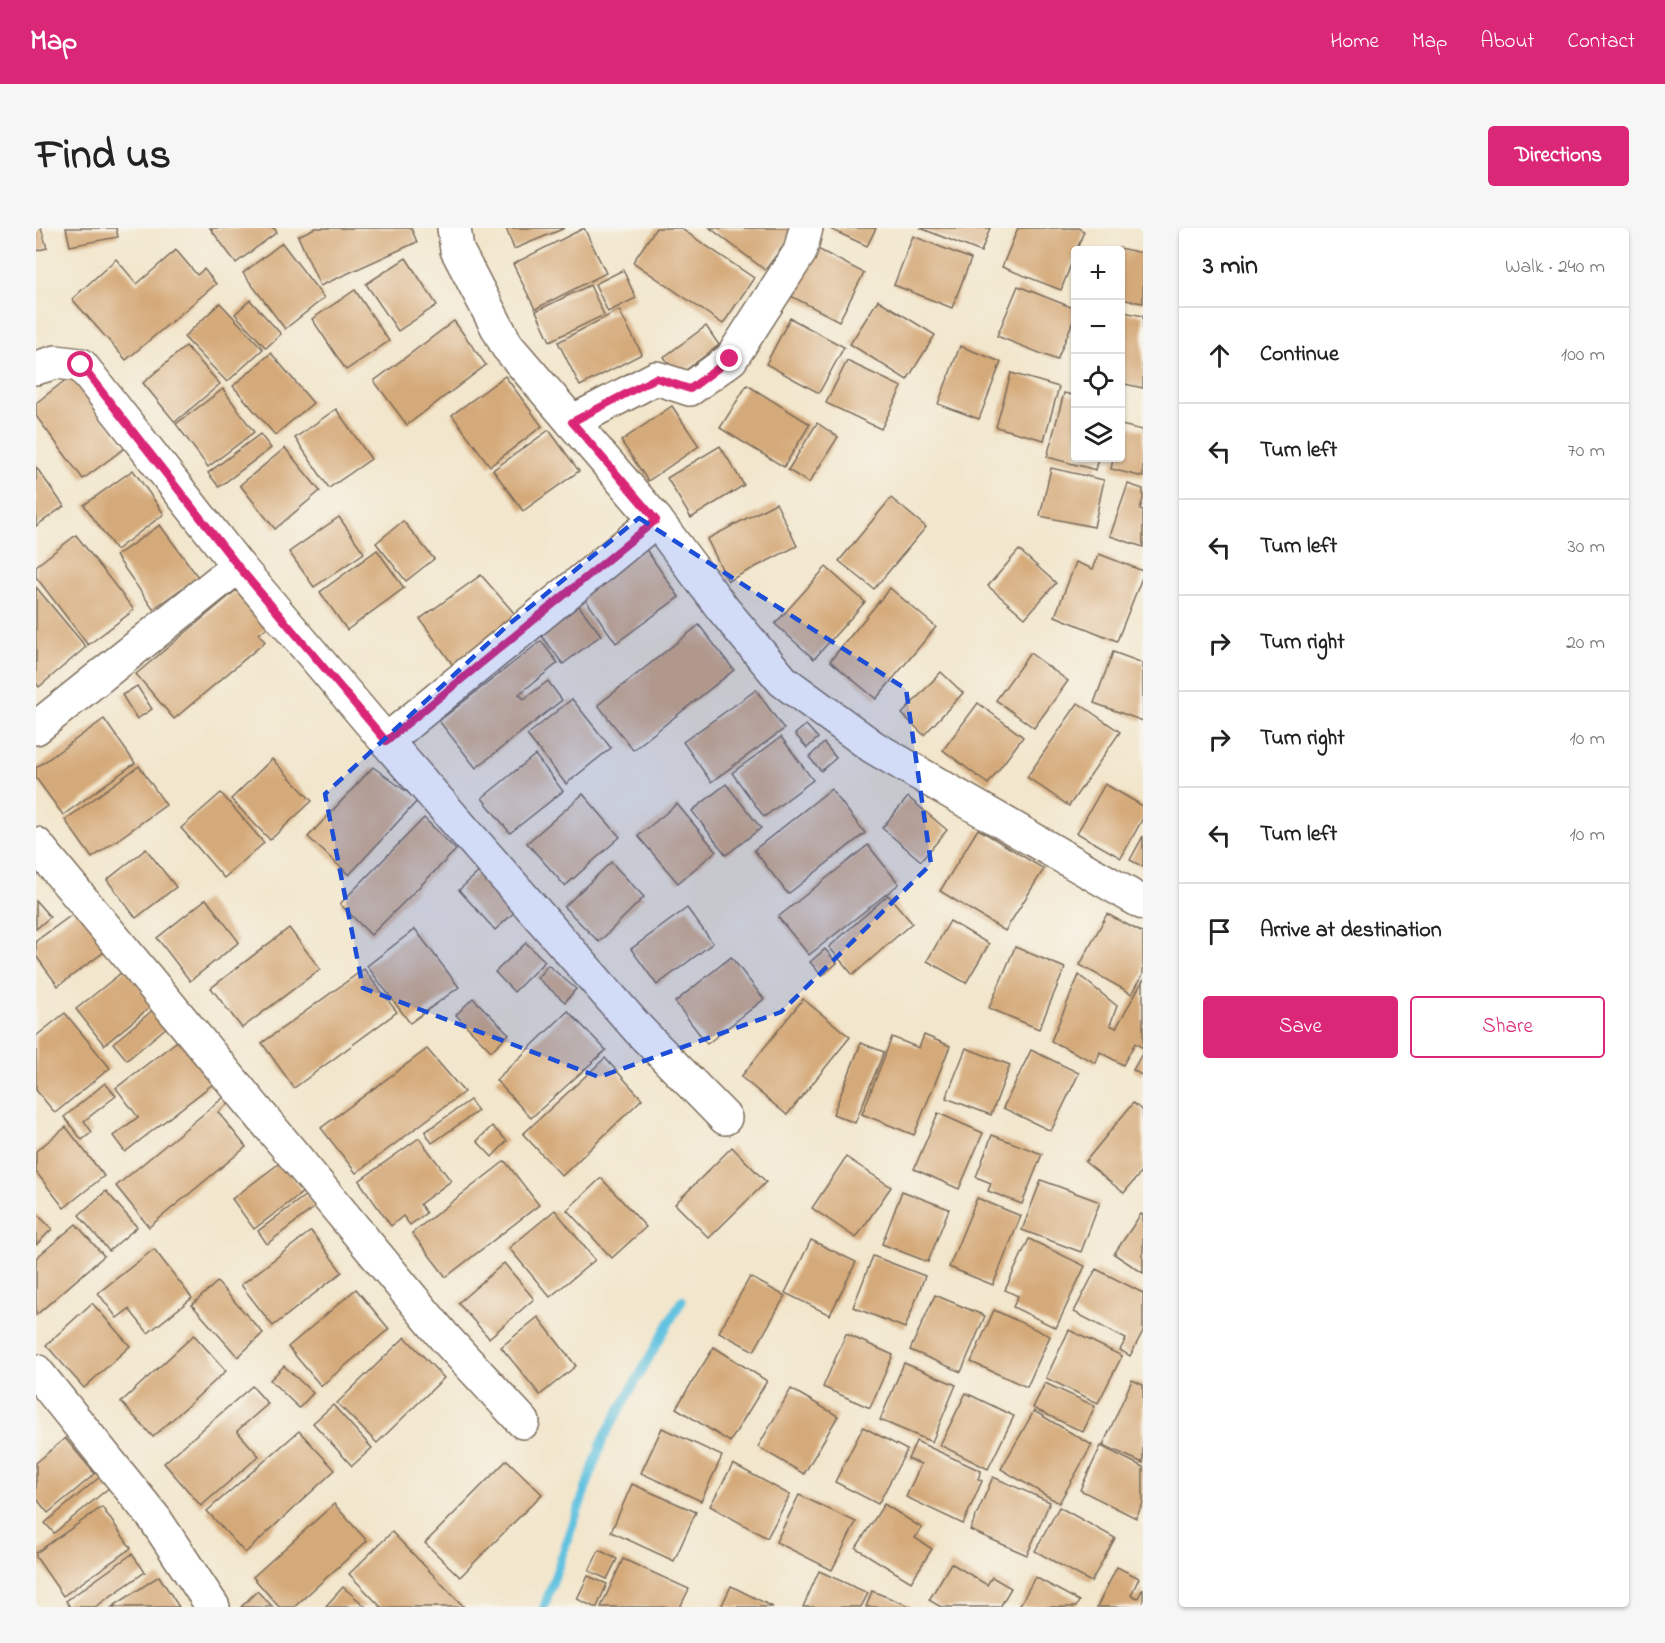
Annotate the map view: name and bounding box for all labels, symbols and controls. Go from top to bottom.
text: Map [30,22,77,63]
text: Home [1330,27,1379,57]
text: Map [1412,27,1447,57]
text: About [1480,27,1534,57]
text: Contact [1567,27,1635,57]
text: Find us [36,126,171,187]
button: Directions [1488,126,1629,186]
map controls [1071,246,1125,462]
button: + [1071,246,1125,300]
text: 3 min [1203,248,1258,286]
text: Walk · 240 m [1505,253,1605,282]
button: − [1071,300,1125,354]
icon: ahead [1203,339,1236,372]
text: Continue [1260,339,1339,371]
text: 100 m [1561,341,1605,370]
route end [716,345,742,371]
route start [67,351,93,377]
button: locate [1071,354,1125,408]
button: layers [1071,408,1125,462]
icon: left [1203,435,1236,468]
text: Turn left [1260,435,1337,467]
text: 70 m [1568,437,1605,466]
icon: left [1203,531,1236,564]
text: Turn left [1260,531,1337,563]
text: 30 m [1568,533,1605,562]
icon: right [1203,627,1236,660]
text: Turn right [1260,627,1345,659]
text: 20 m [1566,629,1605,658]
icon: right [1203,723,1236,756]
text: Turn right [1260,723,1345,755]
text: 10 m [1569,725,1605,754]
icon: left [1203,819,1236,852]
text: Turn left [1260,819,1337,851]
text: 10 m [1569,821,1605,850]
icon: arrive [1203,915,1236,948]
text: Arrive at destination [1260,915,1442,947]
button: Save [1203,996,1398,1058]
button: Share [1410,996,1605,1058]

